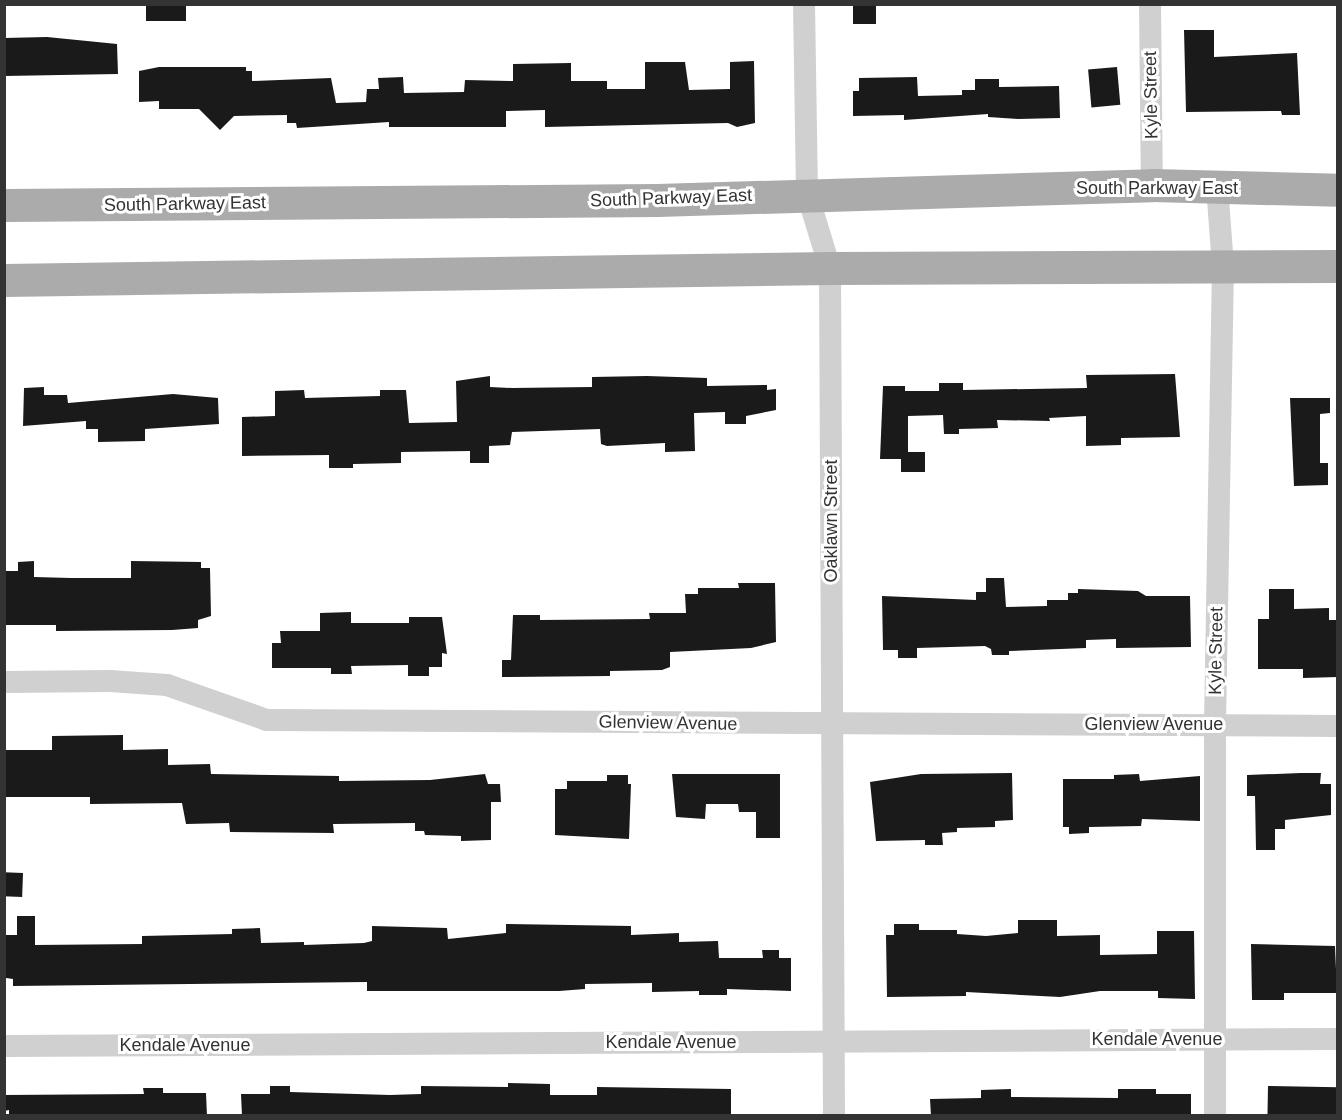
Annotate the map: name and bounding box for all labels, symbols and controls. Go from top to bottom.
street label: Kyle Street [1139,51,1163,139]
street label: South Parkway East [1076,177,1238,199]
street label: South Parkway East [590,184,752,212]
street label: South Parkway East [104,192,266,216]
street label: Oaklawn Street [820,459,842,583]
street label: Kyle Street [1204,607,1228,695]
street label: Glenview Avenue [598,711,738,735]
street label: Glenview Avenue [1084,713,1224,735]
street label: Kendale Avenue [1091,1028,1223,1050]
street label: Kendale Avenue [605,1031,737,1053]
street label: Kendale Avenue [119,1034,251,1056]

